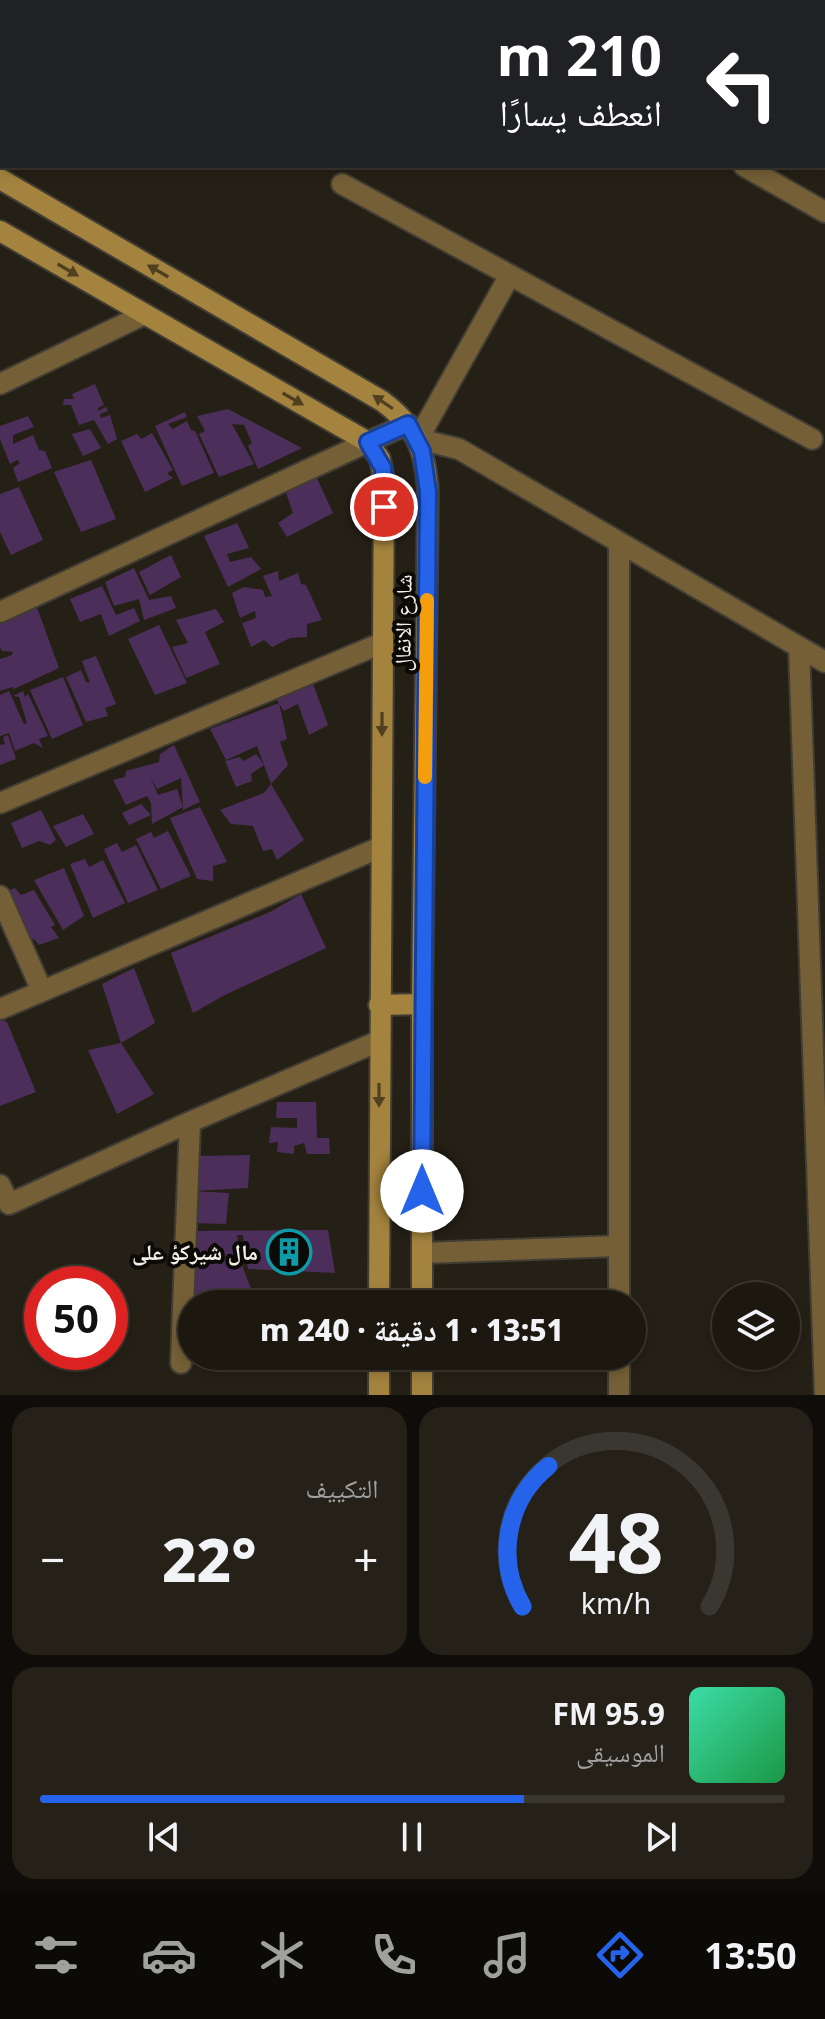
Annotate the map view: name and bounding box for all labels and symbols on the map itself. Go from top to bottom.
one-way arrow [56,263,79,277]
one-way arrow [147,264,169,278]
one-way arrow [282,392,304,406]
one-way arrow [372,395,393,410]
pin [350,473,418,541]
street label: شارع الانفال [386,574,418,672]
one-way arrow [376,712,388,737]
one-way arrow [373,1083,385,1108]
position arrow [380,1149,464,1233]
building icon: مال شيركؤ على [265,1228,313,1276]
place label: مال شيركؤ على [132,1236,258,1266]
speed limit sign: 50 [24,1266,128,1370]

